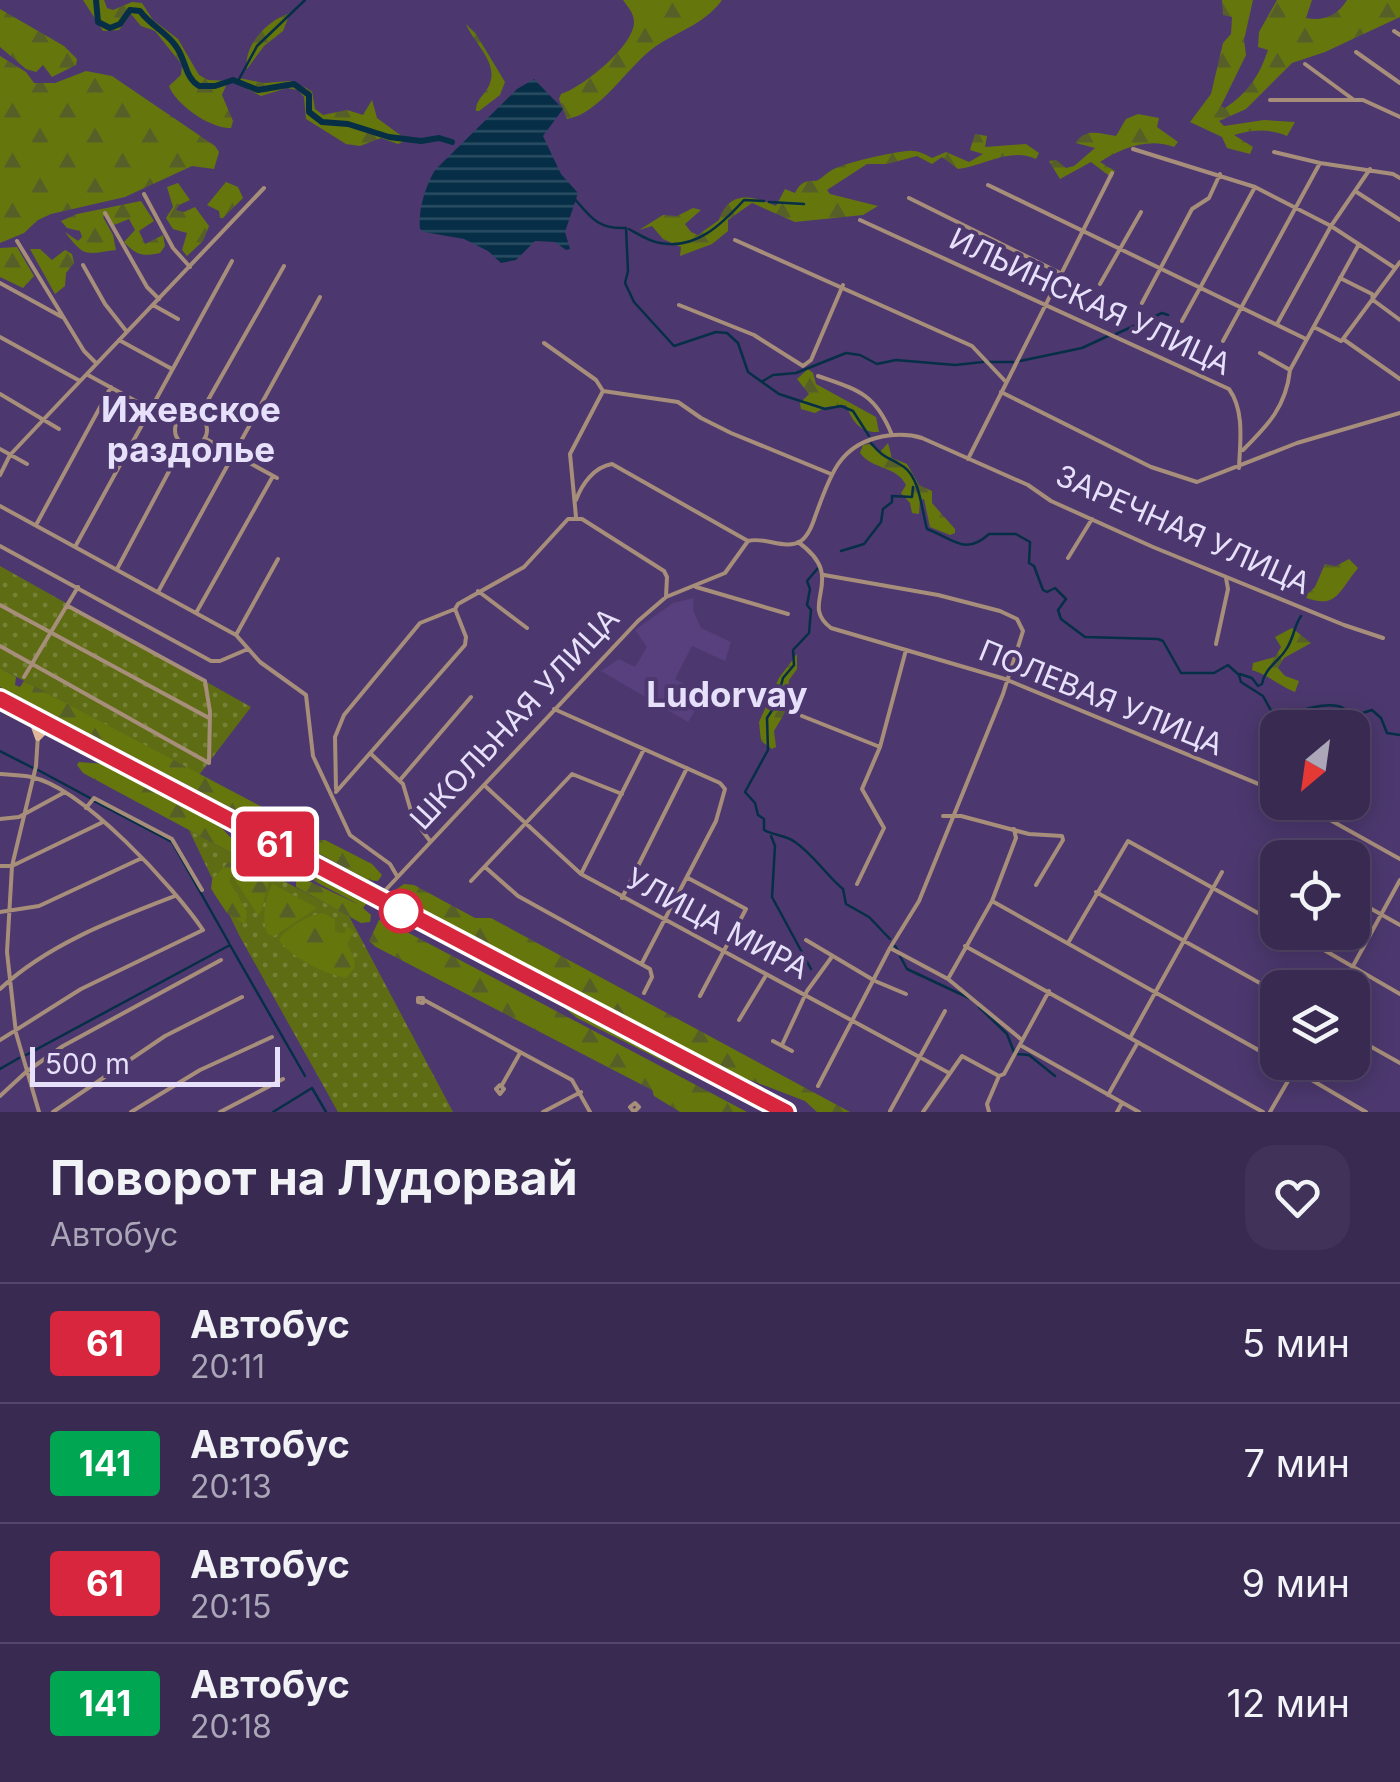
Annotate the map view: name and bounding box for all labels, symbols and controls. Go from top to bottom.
street label: ИЛЬИНСКАЯ УЛИЦА [944,220,1237,382]
district label: Ижевское раздолье [101,388,281,470]
street label: ЗАРЕЧНАЯ УЛИЦА [1051,457,1316,601]
street label: ШКОЛЬНАЯ УЛИЦА [402,600,626,837]
street label: ПОЛЕВАЯ УЛИЦА [974,632,1229,762]
district label: Ludorvay [646,673,808,715]
north arrow [1260,710,1370,820]
map controls [1260,710,1370,1080]
line badge: 61 [230,812,320,876]
text: 61 [256,823,294,865]
button: locate [1260,840,1370,950]
street label: УЛИЦА МИРА [620,860,815,986]
unlabelled marker [380,890,422,932]
button: layers [1260,970,1370,1080]
scale bar [30,1042,280,1086]
text: 500 m [45,1047,130,1081]
button: heart [1245,1145,1350,1250]
text: Поворот на Лудорвай [50,1148,578,1207]
text: Автобус [50,1215,178,1254]
text: Автобус [190,1301,350,1347]
text: 5 мин [1242,1320,1350,1366]
text: 61 [86,1322,124,1364]
text: 20:11 [190,1347,265,1386]
text: Автобус [190,1421,350,1467]
text: 7 мин [1244,1440,1350,1486]
text: 141 [79,1442,131,1484]
text: 20:13 [190,1467,272,1506]
text: Автобус [190,1541,350,1587]
text: 9 мин [1242,1560,1350,1606]
text: 61 [86,1562,124,1604]
text: 20:15 [190,1587,271,1626]
text: Автобус [190,1661,350,1707]
text: 12 мин [1226,1680,1350,1726]
text: 141 [79,1682,131,1724]
text: 20:18 [190,1707,272,1746]

